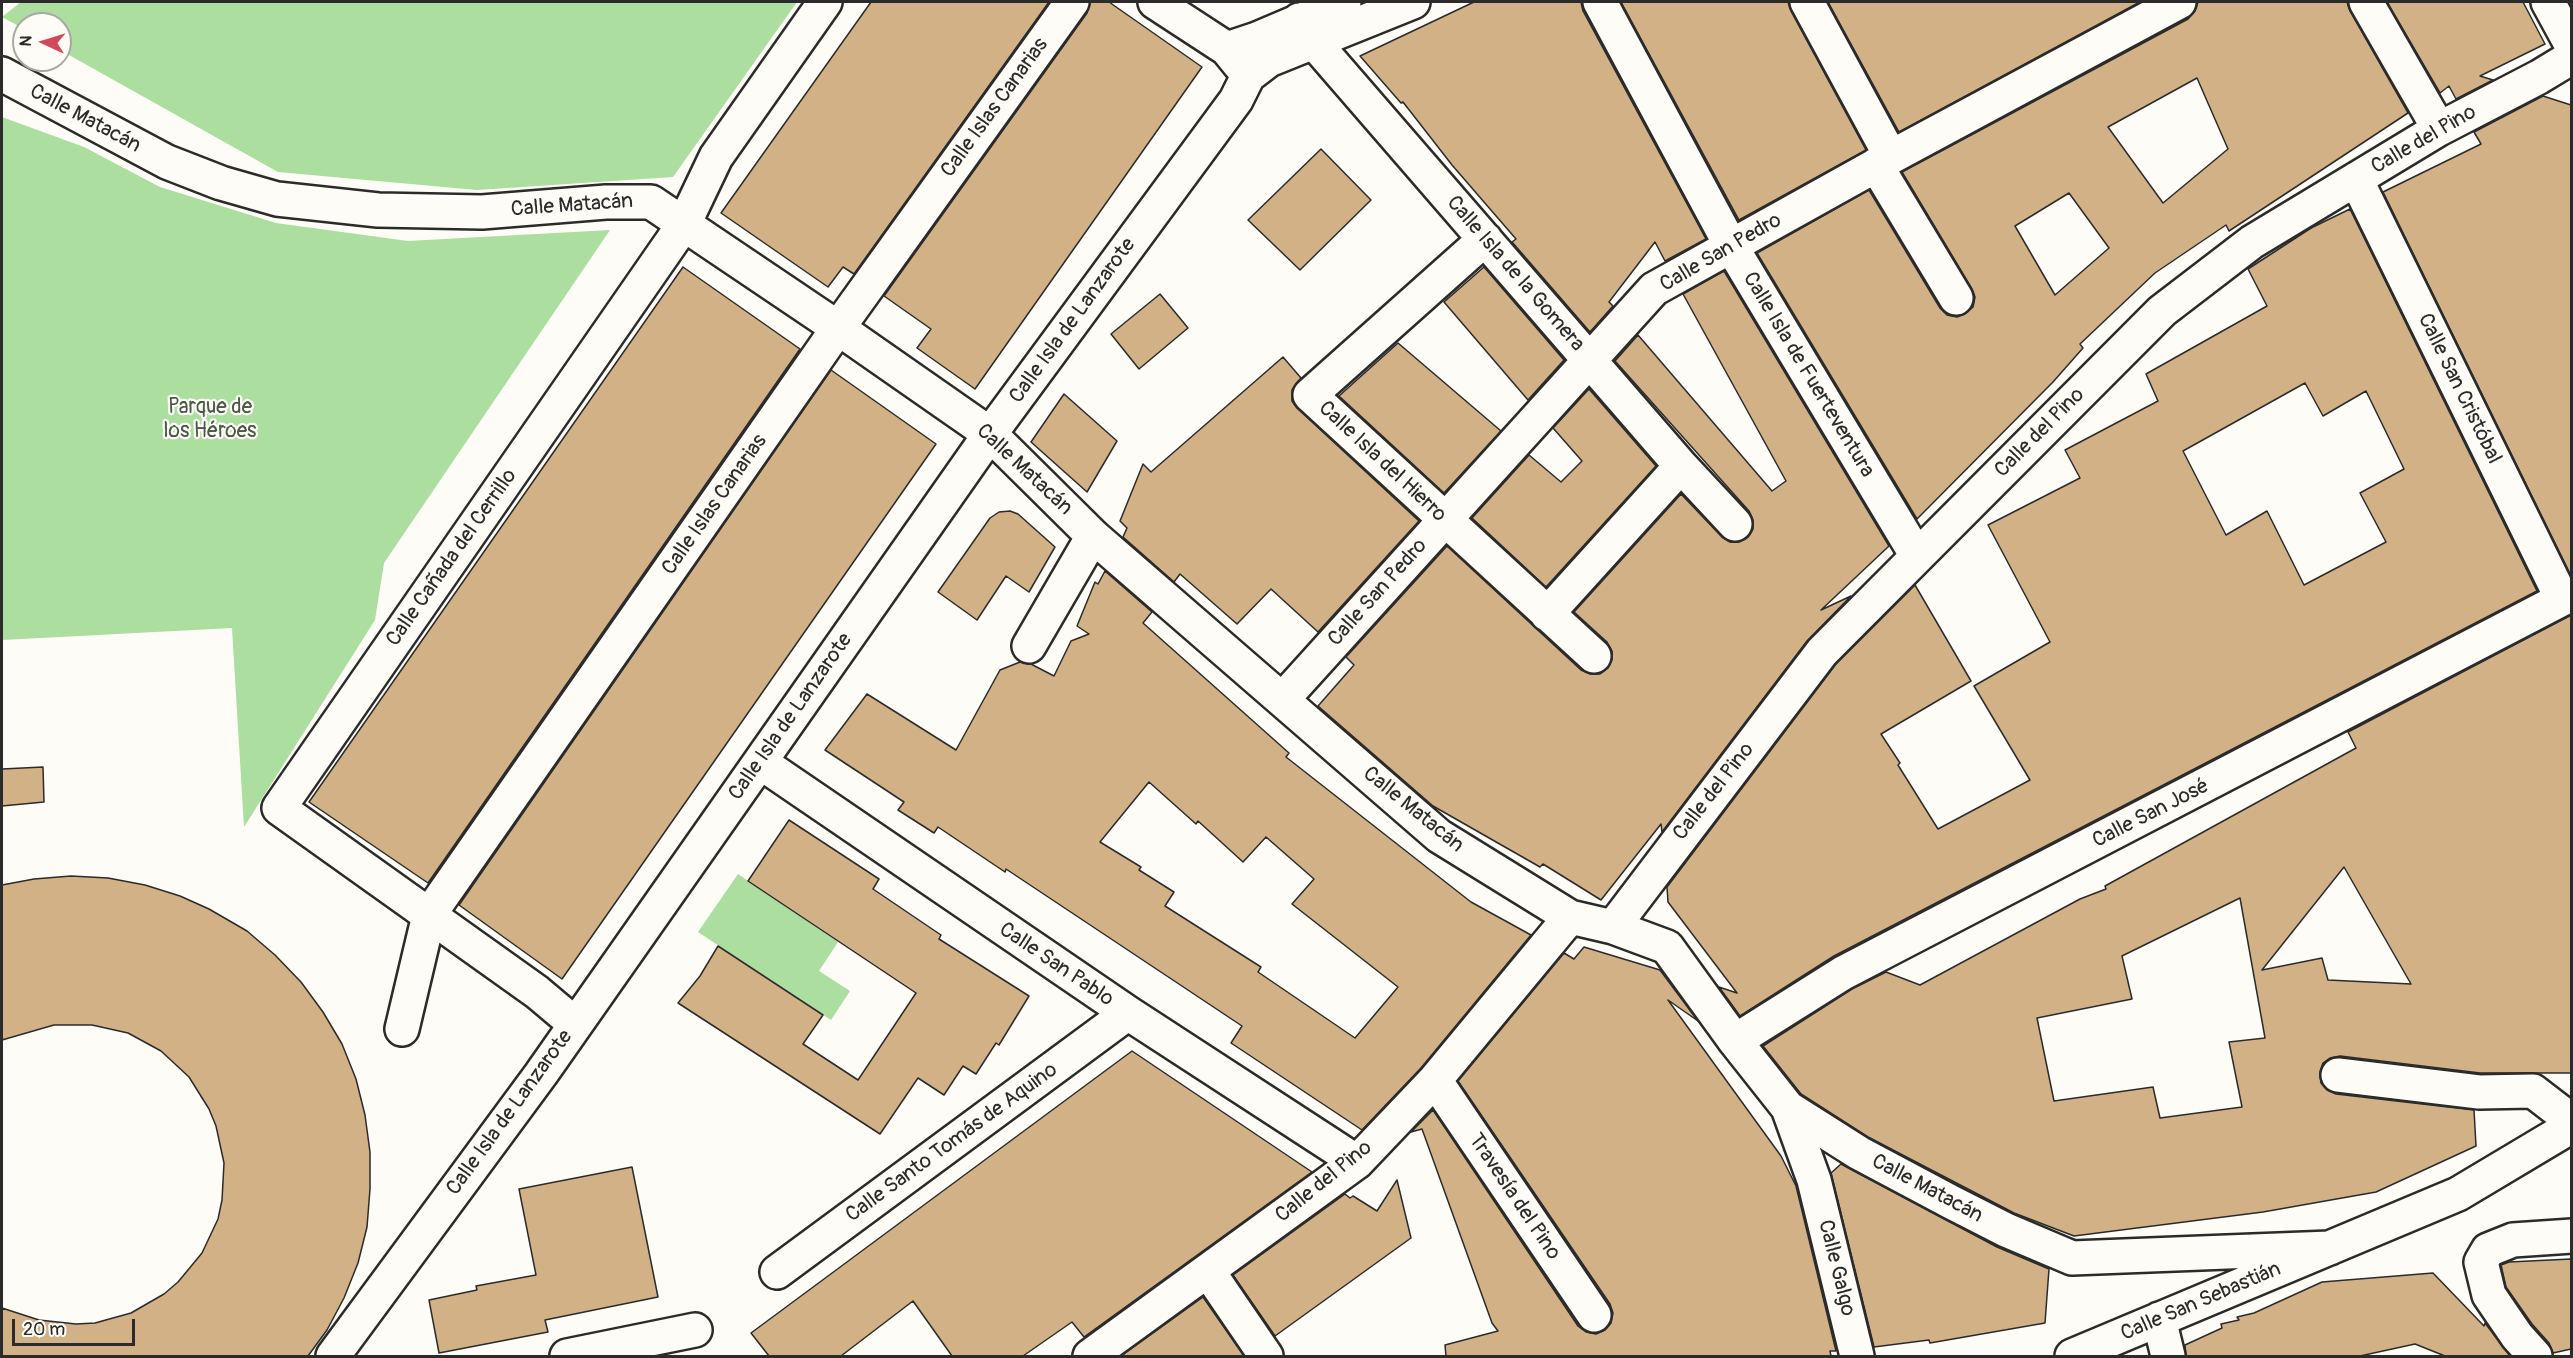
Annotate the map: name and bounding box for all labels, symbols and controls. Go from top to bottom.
north arrow [12,12,72,72]
street label: Calle Islas Canarias [936,34,1054,182]
text: N [16,35,36,47]
street label: Calle Matacán [25,79,145,159]
street label: Calle del Pino [2367,100,2481,180]
street label: Calle Matacán [510,189,634,223]
street label: Calle Isla de la Gomera [1441,191,1589,357]
street label: Calle San Pedro [1656,208,1786,298]
street label: Calle Isla de Lanzarote [1004,233,1142,409]
street label: Calle Isla de Fuerteventura [1737,268,1879,482]
street label: Calle San Cristóbal [2412,310,2506,468]
street label: Calle del Pino [1990,383,2090,483]
park label: Parque de los Héroes [164,395,256,445]
street label: Calle Isla del Hierro [1313,396,1451,528]
street label: Calle Matacán [971,419,1077,521]
street label: Calle Islas Canarias [657,430,773,580]
street label: Calle Cañada del Cerrillo [381,465,523,651]
street label: Calle San Pedro [1323,534,1433,652]
street label: Calle Isla de Lanzarote [724,629,858,805]
street label: Calle del Pino [1668,738,1760,846]
street label: Calle Matacán [1357,762,1469,858]
street label: Calle San José [2089,774,2213,854]
street label: Calle San Pablo [994,917,1118,1013]
street label: Calle Isla de Lanzarote [441,1025,579,1201]
street label: Calle Santo Tomás de Aquino [841,1058,1063,1228]
street label: Travesía del Pino [1463,1129,1565,1265]
street label: Calle del Pino [1271,1135,1377,1229]
street label: Calle Matacán [1867,1149,1987,1229]
street label: Calle Galgo [1812,1217,1860,1319]
street label: Calle San Sebastián [2117,1257,2285,1347]
scale bar [15,1307,138,1345]
text: 20 m [23,1318,65,1341]

